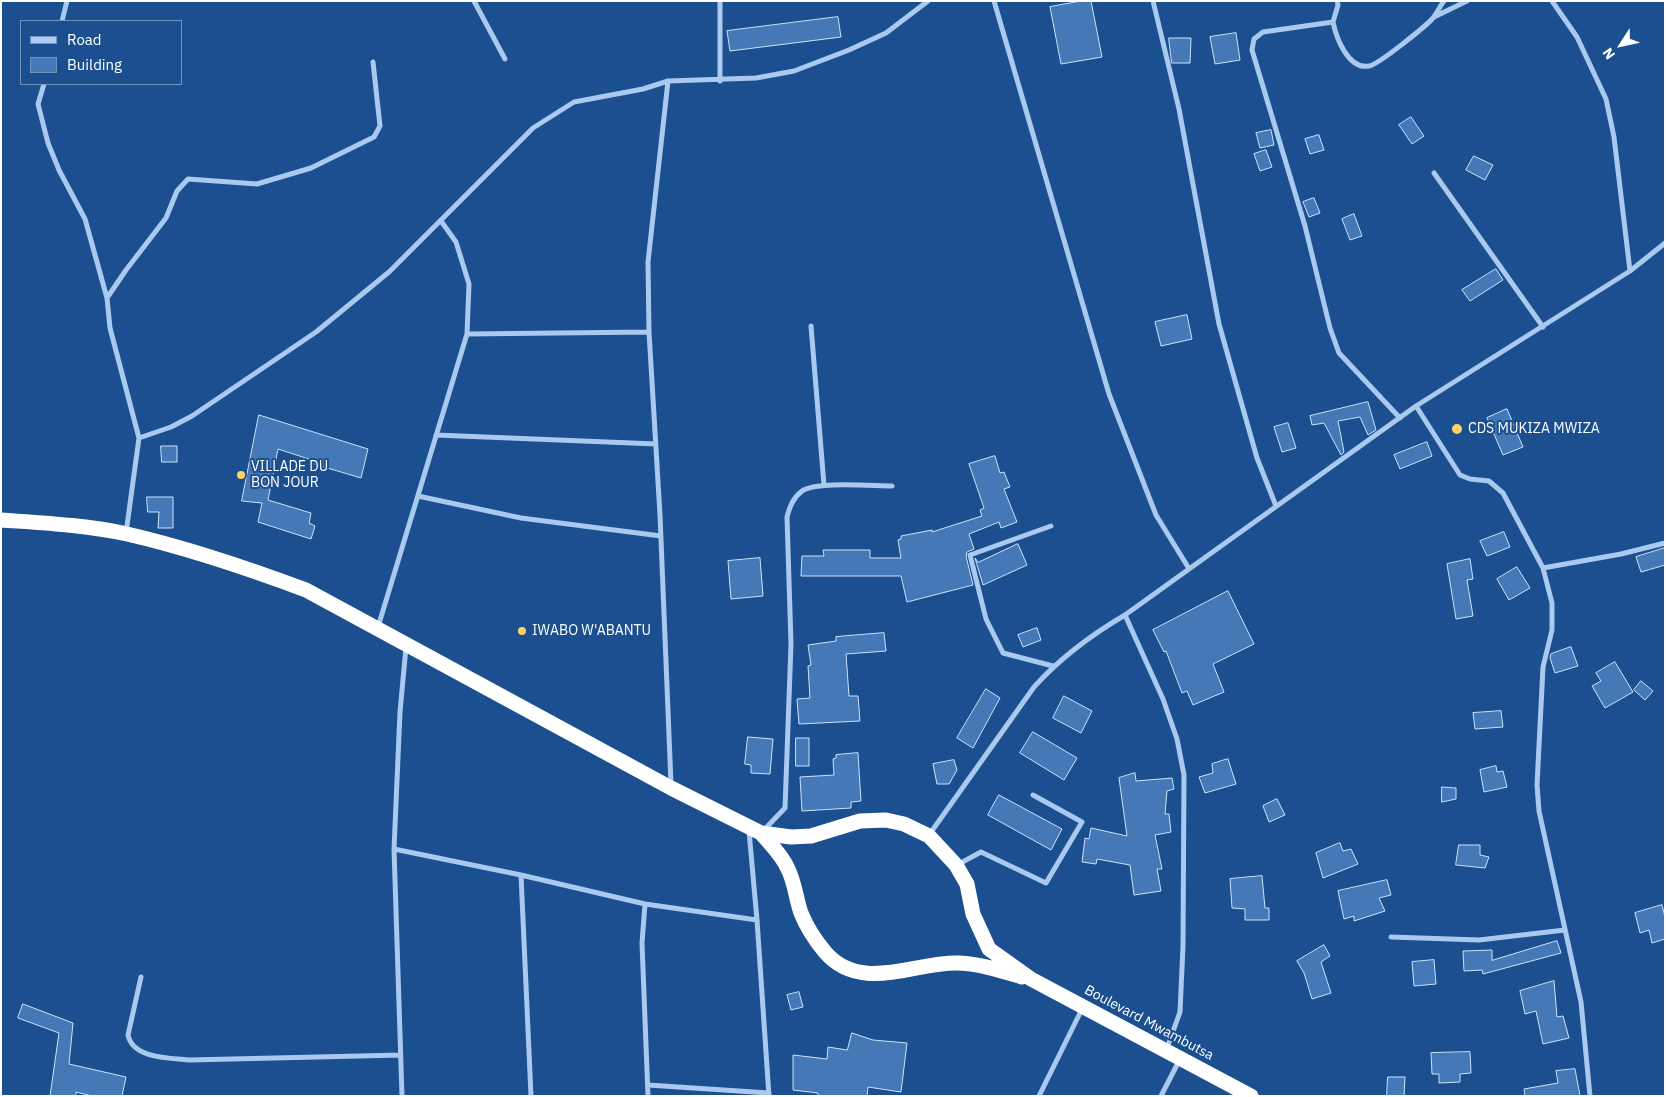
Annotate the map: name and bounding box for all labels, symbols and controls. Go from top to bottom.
legend [20,20,182,85]
north arrow [1596,20,1646,70]
text: Road [67,30,102,49]
text: N [1598,44,1619,63]
text: Building [67,55,122,74]
place label: CDS MUKIZA MWIZA [1468,421,1600,437]
marker: CDS MUKIZA MWIZA [1450,422,1464,436]
place label: VILLADE DU BON JOUR [251,459,328,492]
marker: VILLADE DU BON JOUR [235,469,247,481]
place label: IWABO W'ABANTU [532,623,651,639]
marker: IWABO W'ABANTU [516,625,528,637]
street label: Boulevard Mwambutsa [1081,982,1217,1064]

